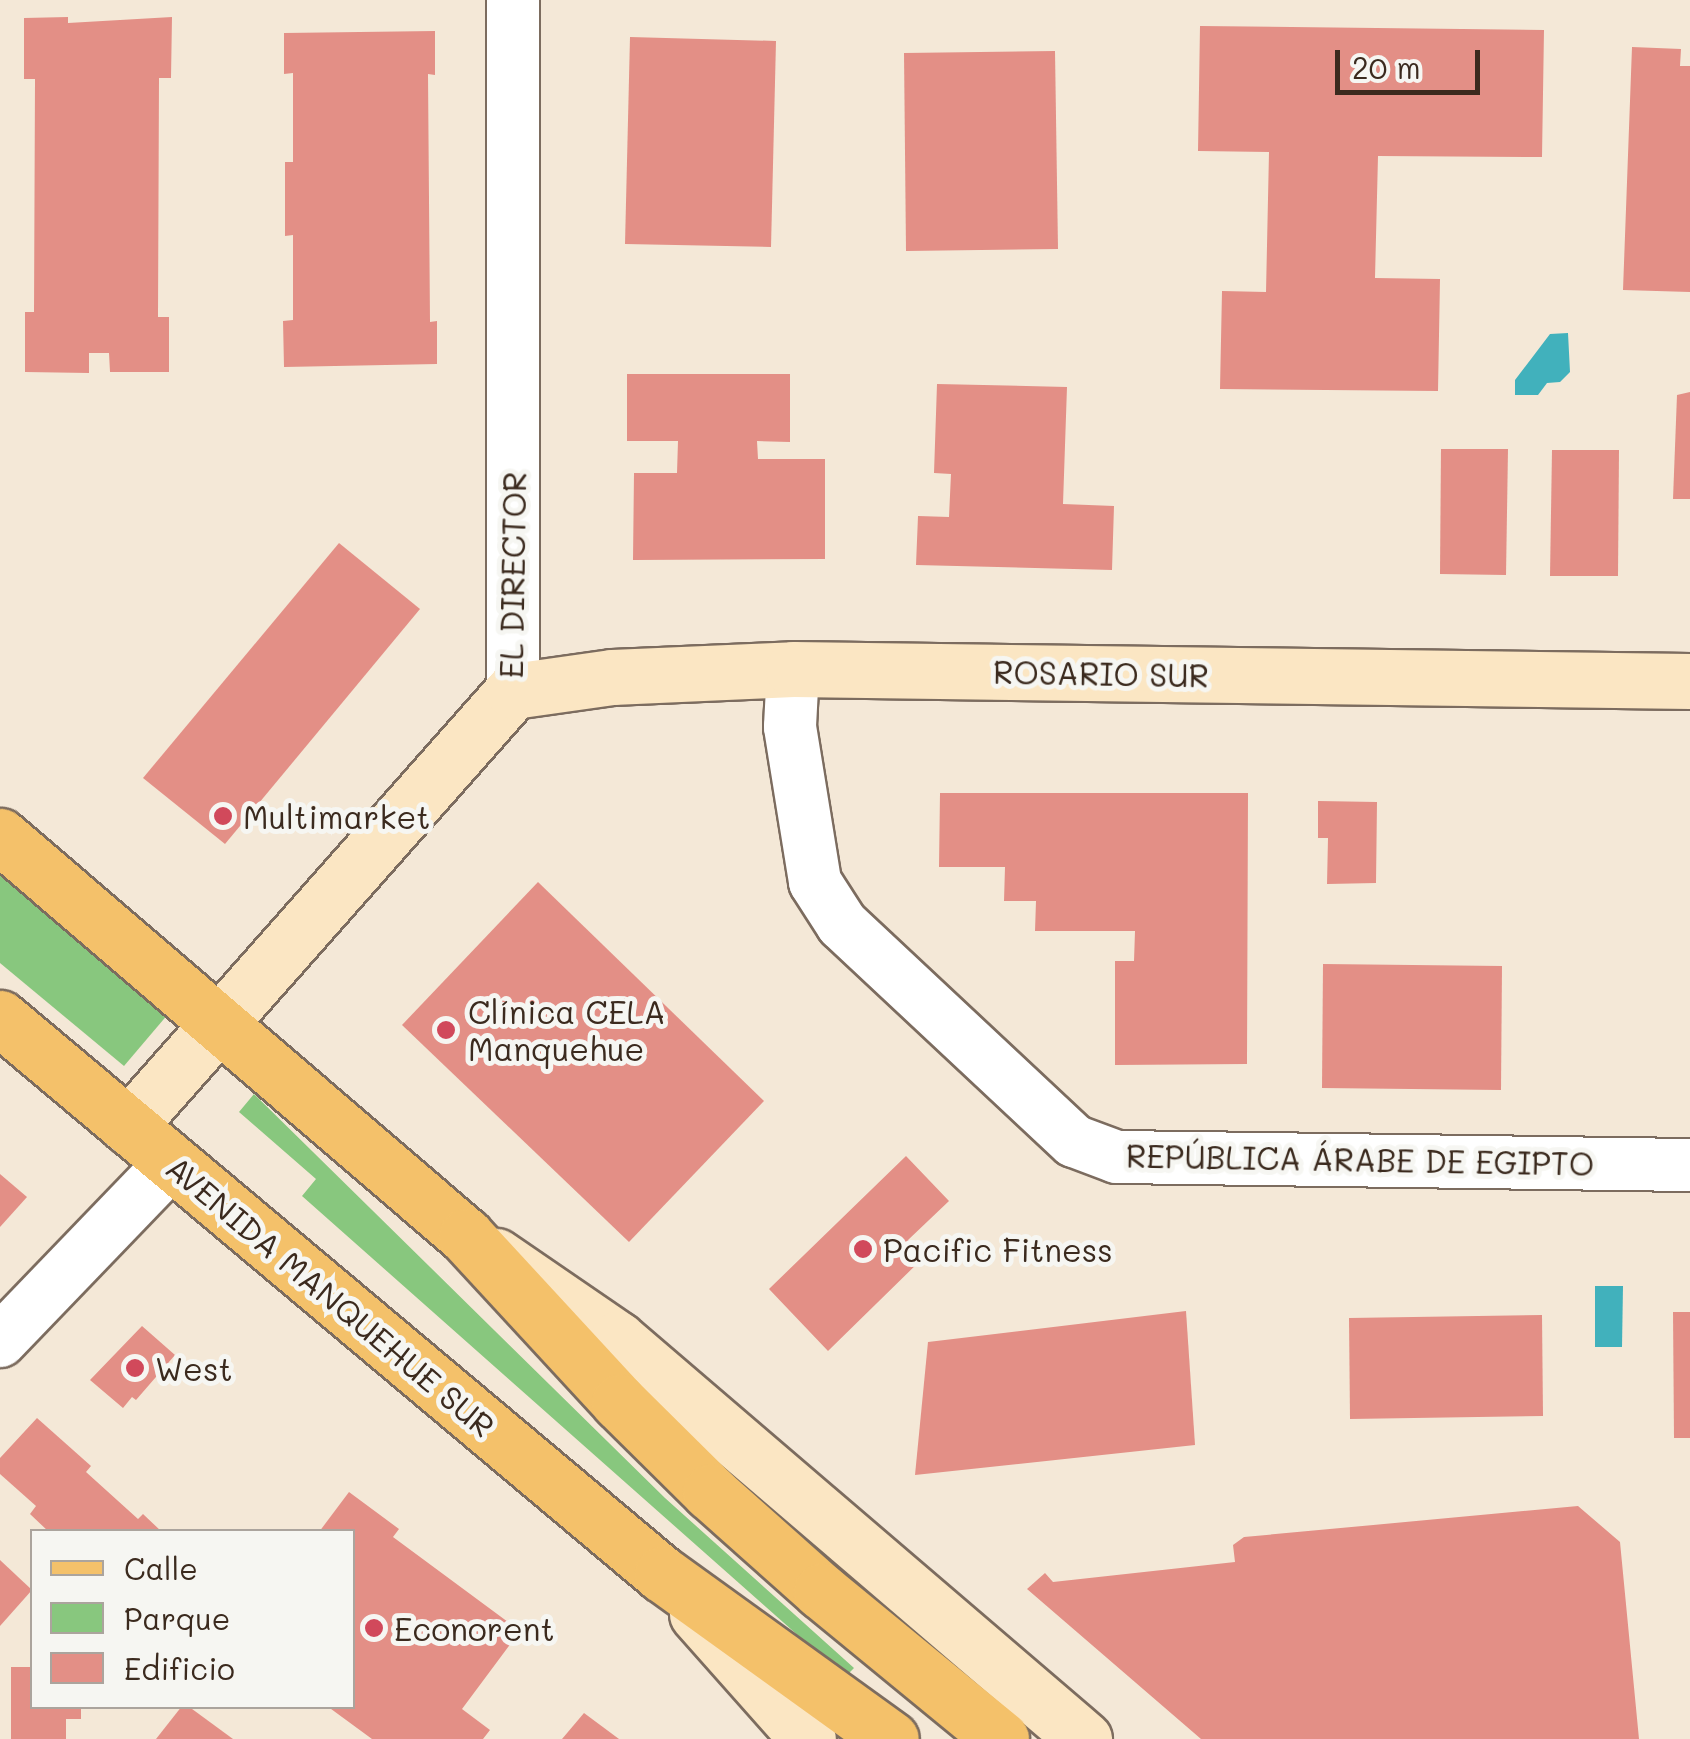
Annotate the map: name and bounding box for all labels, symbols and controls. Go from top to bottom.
scale bar [1340,30,1485,92]
text: 20 m [1352,47,1421,87]
street label: EL DIRECTOR [491,471,533,679]
street label: ROSARIO SUR [993,652,1209,694]
place label: Multimarket [243,797,430,835]
marker: Multimarket [212,805,234,827]
place label: Clínica CELA Manquehue [468,993,666,1068]
marker: Clínica CELA Manquehue [433,1017,459,1043]
street label: REPÚBLICA ÁRABE DE EGIPTO [1126,1136,1594,1182]
street label: AVENIDA MANQUEHUE SUR [159,1147,503,1445]
place label: Pacific Fitness [883,1230,1113,1268]
marker: Pacific Fitness [852,1238,874,1260]
place label: West [155,1349,233,1387]
marker: West [124,1357,146,1379]
legend [30,1529,355,1709]
text: Calle [124,1548,198,1588]
text: Parque [124,1598,230,1638]
place label: Econorent [394,1609,555,1647]
marker: Econorent [363,1617,385,1639]
text: Edificio [124,1648,235,1688]

